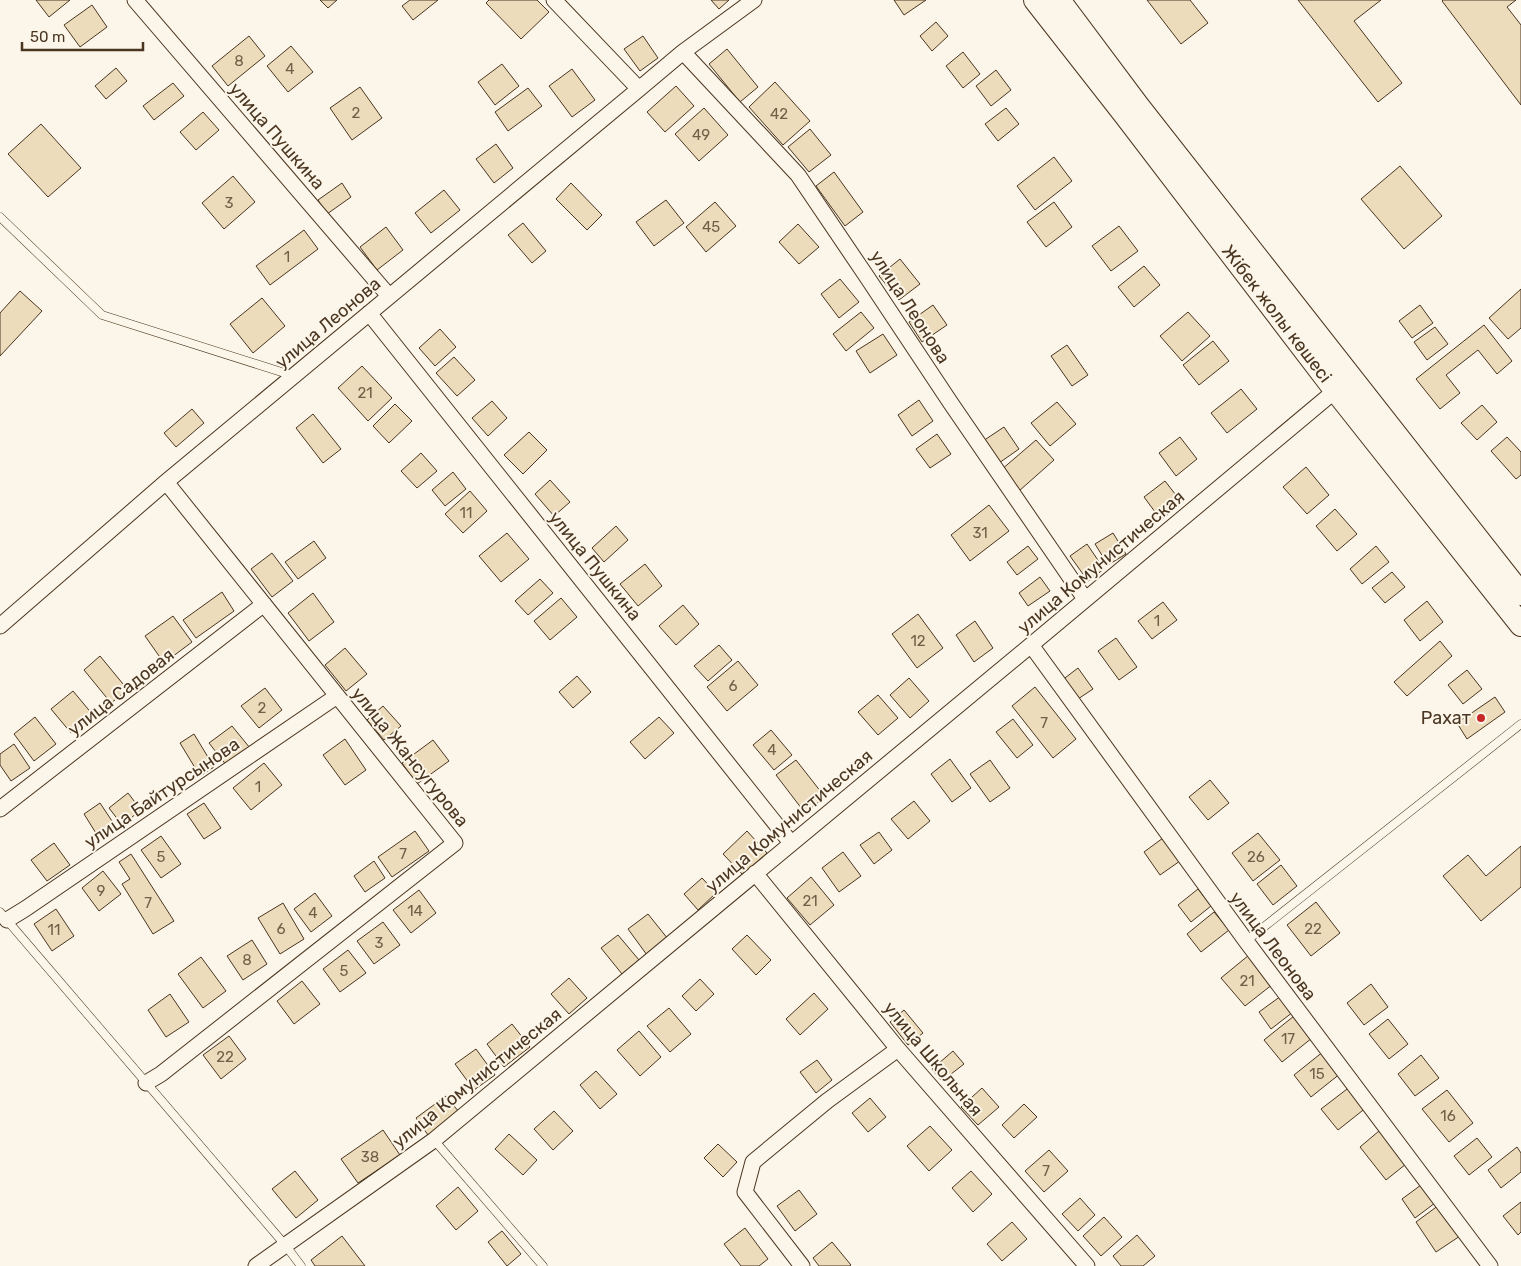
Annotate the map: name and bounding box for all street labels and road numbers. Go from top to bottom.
street label: улица Пушкина [225,78,329,194]
street label: Жібек жолы көшесі [1217,240,1336,387]
street label: улица Леонова [865,246,955,368]
street label: улица Леонова [271,273,385,373]
street label: улица Комунистическая [1013,486,1189,638]
street label: улица Пушкина [544,507,646,625]
street label: улица Садовая [63,644,179,740]
street label: улица Жансугурова [347,683,473,831]
street label: улица Байтурсынова [80,733,244,853]
street label: улица Комунистическая [701,745,877,897]
street label: улица Леонова [1225,887,1321,1005]
street label: улица Школьная [879,997,987,1121]
street label: улица Комунистическая [388,1003,566,1153]

